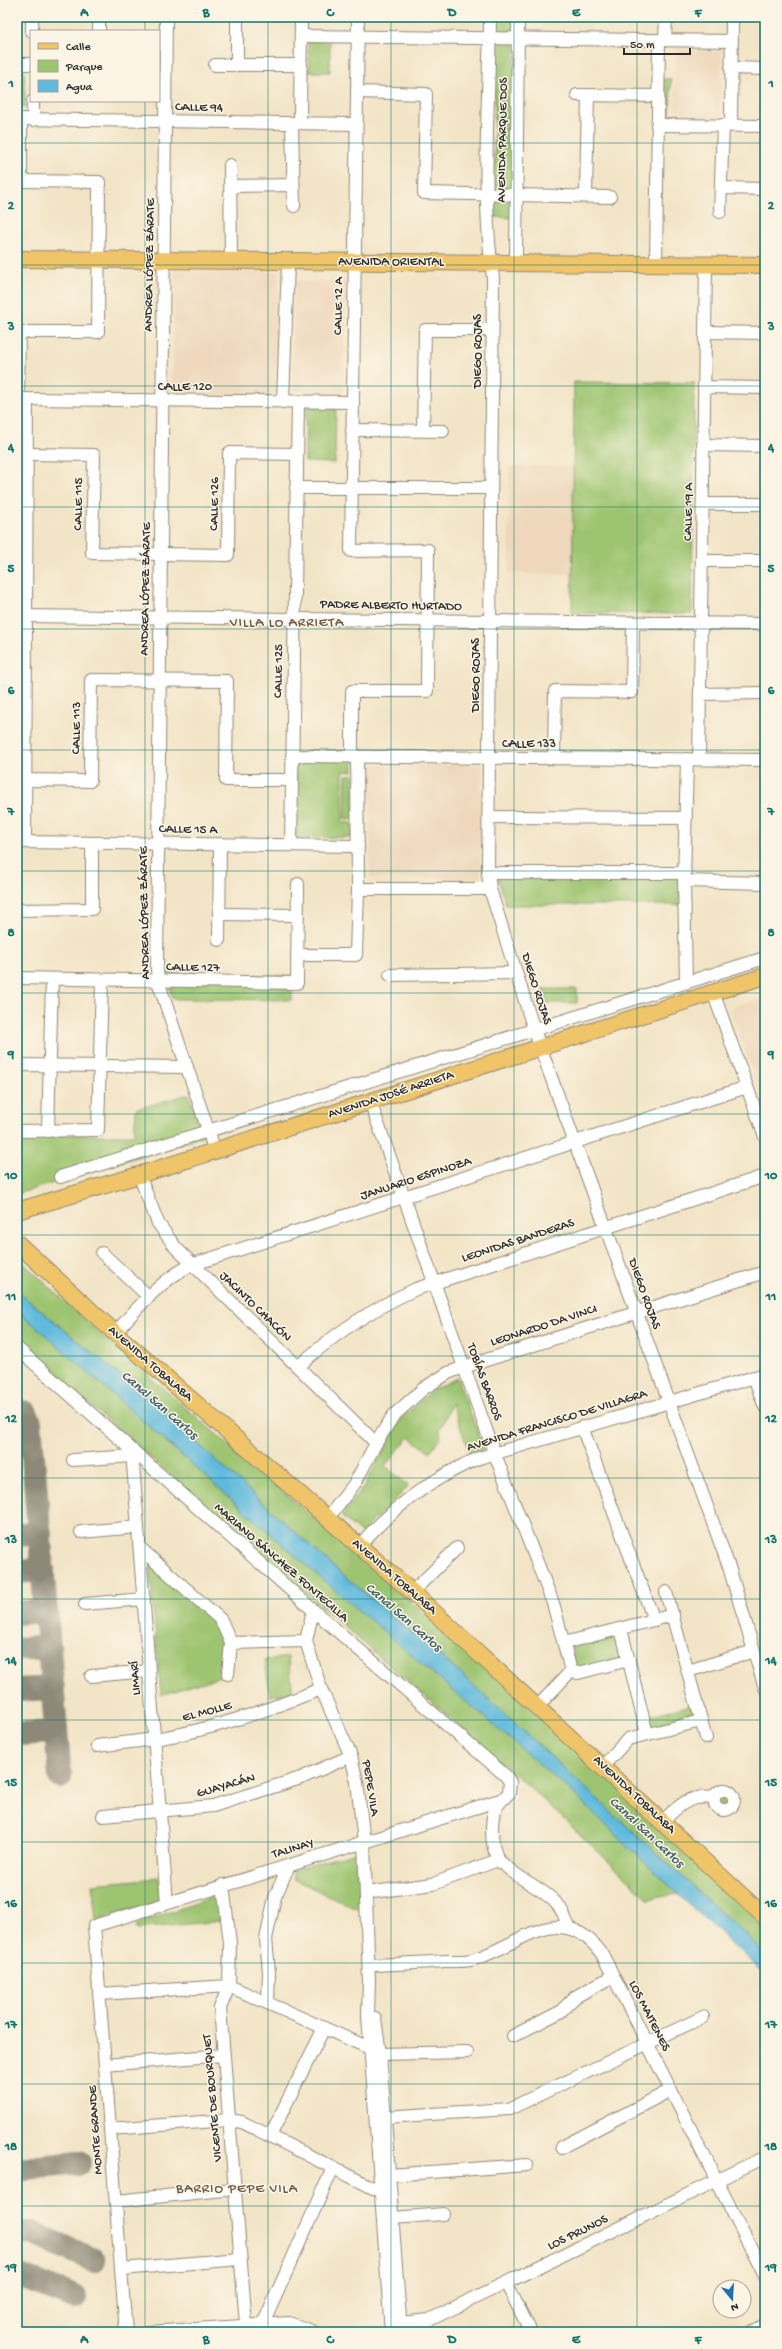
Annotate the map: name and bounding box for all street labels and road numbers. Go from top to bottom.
street label: AVENIDA PARQUE DOS [494,76,512,203]
street label: CALLE 94 [175,100,223,116]
street label: ANDREA LÓPEZ ZÁRATE [140,197,159,332]
street label: AVENIDA ORIENTAL [338,255,445,270]
street label: CALLE 12 A [331,276,347,335]
street label: DIEGO ROJAS [471,313,486,389]
street label: CALLE 120 [158,380,213,395]
street label: CALLE 115 [71,477,87,531]
street label: CALLE 126 [207,477,223,531]
street label: CALLE 19 A [681,482,697,541]
street label: ANDREA LÓPEZ ZÁRATE [136,521,155,656]
street label: PADRE ALBERTO HURTADO [319,597,462,615]
street label: DIEGO ROJAS [469,637,484,713]
street label: CALLE 125 [271,644,287,698]
street label: CALLE 113 [69,701,85,754]
street label: CALLE 133 [502,737,556,752]
street label: CALLE 15 A [159,822,219,838]
street label: ANDREA LÓPEZ ZÁRATE [135,845,154,980]
street label: DIEGO ROJAS [517,951,555,1027]
street label: CALLE 127 [166,960,221,976]
street label: AVENIDA JOSÉ ARRIETA [326,1066,457,1122]
street label: JANUARIO ESPINOZA [359,1154,475,1204]
street label: LEONIDAS BANDERAS [460,1215,577,1266]
street label: DIEGO ROJAS [624,1256,664,1332]
street label: JACINTO CHACÓN [216,1269,294,1345]
street label: LEONARDO DA VINCI [489,1302,599,1350]
street label: AVENIDA TOBALABA [104,1323,197,1406]
street label: TOBÍAS BARROS [463,1340,506,1424]
street label: AVENIDA FRANCISCO DE VILLAGRA [465,1386,650,1456]
street label: MARIANO SÁNCHEZ FONTECILLA [211,1500,353,1626]
street label: AVENIDA TOBALABA [348,1536,441,1619]
street label: LIMARÍ [126,1659,145,1696]
street label: EL MOLLE [181,1698,234,1726]
street label: AVENIDA TOBALABA [589,1753,679,1838]
street label: PEPE VILA [358,1758,382,1818]
street label: GUAYACÁN [195,1770,257,1802]
street label: TALINAY [269,1836,316,1863]
street label: LOS MAITENES [625,1978,674,2055]
street label: VICENTE DE BOURQUET [200,2033,226,2163]
street label: MONTE GRANDE [85,2084,107,2175]
street label: LOS PRUNOS [545,2211,612,2254]

